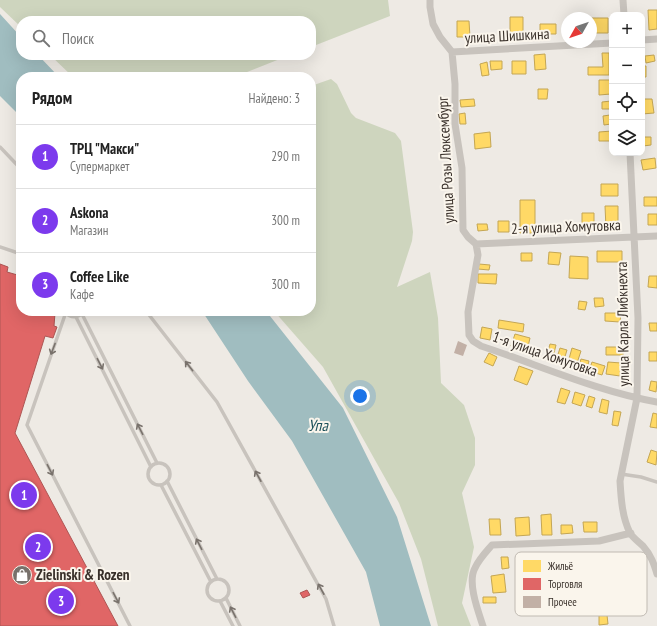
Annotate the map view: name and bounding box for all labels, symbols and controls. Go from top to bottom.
north arrow [561,12,597,48]
map controls [609,12,645,156]
button: + [609,12,645,48]
search box [16,16,316,60]
street label: улица Шишкина [464,24,550,47]
icon: search [30,27,52,49]
text: Поиск [62,29,94,48]
button: − [609,48,645,84]
button: locate [609,84,645,120]
text: Рядом [32,87,72,109]
text: Найдено: 3 [249,90,300,107]
street label: улица Розы Люксембург [433,95,458,224]
button: layers [609,120,645,156]
text: ТРЦ "Макси" [70,139,139,158]
text: 1 [42,148,48,165]
text: 290 m [271,148,300,165]
text: Супермаркет [70,158,129,175]
text: Askona [70,203,108,222]
text: 2 [42,212,48,229]
text: 300 m [271,212,300,229]
street label: 2-я улица Хомутовка [511,215,621,238]
text: Магазин [70,222,108,239]
street label: улица Карла Либкнехта [612,261,633,387]
text: Coffee Like [70,267,129,286]
text: 3 [42,276,48,293]
text: 300 m [271,276,300,293]
text: Кафе [70,286,94,303]
street label: 1-я улица Хомутовка [490,327,600,380]
one-way arrow [49,343,57,355]
one-way arrow [97,358,104,370]
one-way arrow [184,361,193,372]
your location [350,386,370,406]
water label: Упа [308,415,329,435]
one-way arrow [136,423,143,435]
one-way arrow [47,463,54,475]
one-way arrow [253,470,261,482]
pin: 1 [11,480,37,510]
pin: 2 [25,532,51,562]
one-way arrow [195,539,202,551]
legend [515,552,647,616]
text: Жильё [547,559,574,573]
shop icon: Zielinski & Rozen [11,564,33,586]
place label: Zielinski & Rozen [36,565,130,584]
text: Торговля [548,577,582,591]
one-way arrow [317,584,324,596]
pin: 3 [48,586,74,616]
one-way arrow [113,592,120,604]
text: Прочее [548,595,577,609]
one-way arrow [229,606,236,618]

